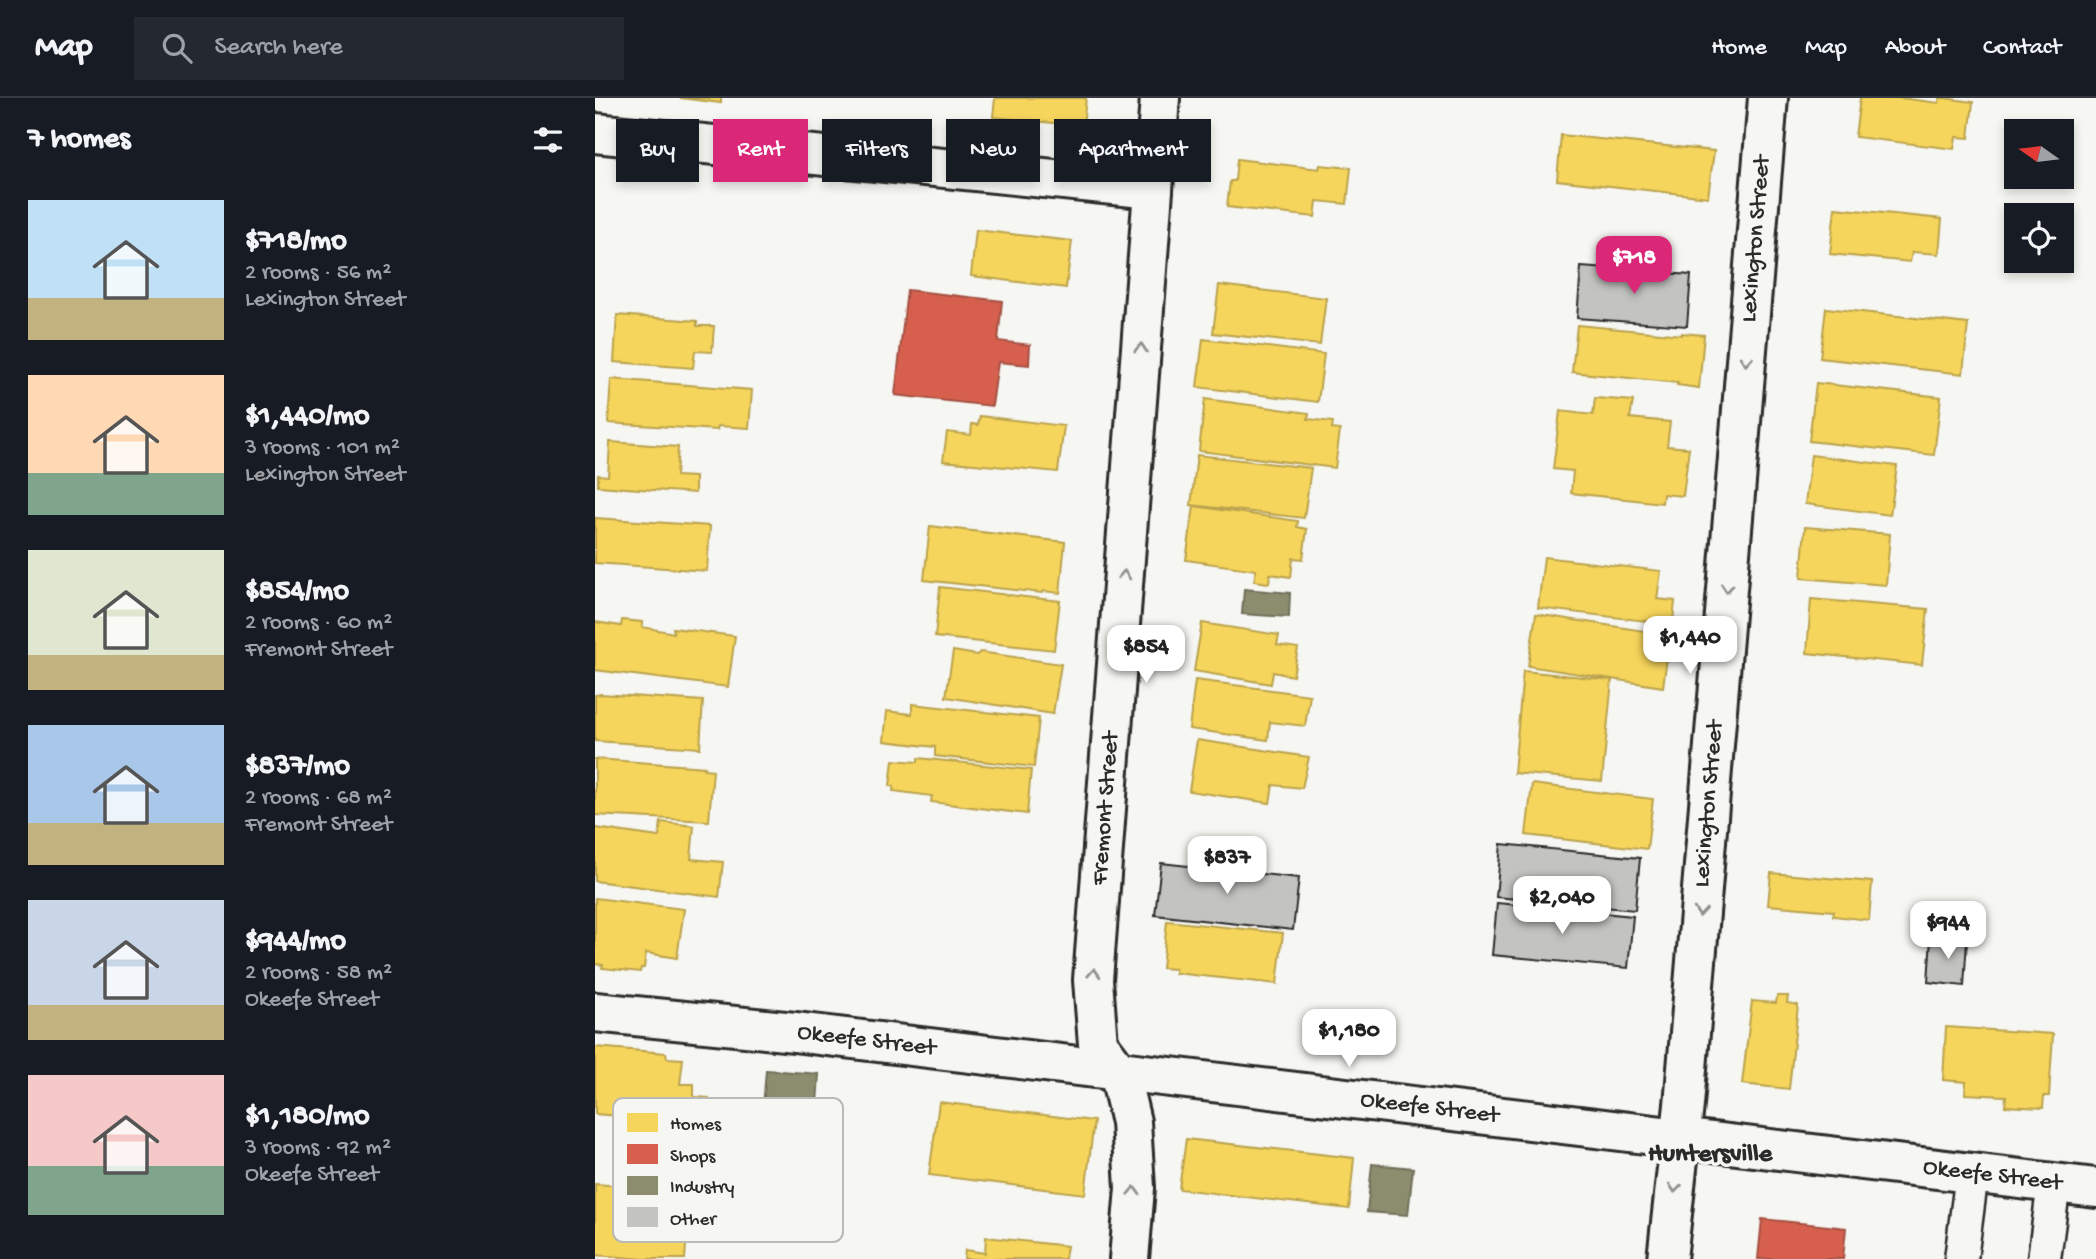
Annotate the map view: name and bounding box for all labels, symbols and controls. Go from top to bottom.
search box [134,17,624,80]
text: Map [35,29,92,67]
icon: search [158,29,196,67]
text: Search here [214,33,343,64]
text: Home [1711,34,1767,63]
text: Map [1805,34,1847,63]
text: About [1885,34,1945,63]
text: Contact [1983,34,2061,63]
chip: Buy [616,119,699,182]
chip: Rent [713,119,808,182]
chip: Filters [822,119,932,182]
chip: New [946,119,1040,182]
chip: Apartment [1054,119,1211,182]
north arrow [2004,119,2074,189]
map controls [2004,119,2074,273]
icon: filters [529,121,567,159]
text: 7 homes [28,123,130,158]
street label: Lexington Street [1735,152,1778,324]
button: locate [2004,203,2074,273]
text: $718/mo [245,225,347,260]
icon: home [84,228,168,312]
pin: $718 [1593,236,1675,296]
text: $718 [1612,245,1656,272]
text: 2 rooms · 56 m² [245,260,391,287]
text: Lexington Street [245,287,405,314]
one-way arrow [1133,342,1148,353]
one-way arrow [1739,356,1754,367]
text: $1,440/mo [245,400,370,435]
icon: home [84,403,168,487]
text: 3 rooms · 101 m² [245,435,400,462]
text: Lexington Street [245,462,405,489]
one-way arrow [1116,569,1131,580]
text: $854/mo [245,575,349,610]
icon: home [84,578,168,662]
one-way arrow [1720,583,1735,594]
text: 2 rooms · 60 m² [245,610,392,637]
pin: $1,440 [1633,616,1747,676]
text: $1,440 [1659,625,1721,652]
pin: $854 [1105,626,1187,685]
text: $854 [1123,634,1169,661]
text: Fremont Street [245,637,392,664]
street label: Lexington Street [1688,717,1731,889]
street label: Fremont Street [1086,729,1126,887]
text: $837/mo [245,750,350,785]
icon: home [84,753,168,837]
text: 2 rooms · 68 m² [245,785,392,812]
text: Fremont Street [245,812,392,839]
pin: $837 [1186,836,1268,896]
text: $837 [1204,845,1250,872]
pin: $2,040 [1505,876,1619,936]
text: $2,040 [1529,885,1595,912]
pin: $944 [1907,902,1989,961]
one-way arrow [1693,907,1708,918]
text: $944 [1926,910,1970,937]
text: $944/mo [245,925,346,960]
icon: home [84,928,168,1012]
text: 2 rooms · 58 m² [245,960,392,987]
one-way arrow [1087,967,1102,978]
text: Okeefe Street [245,987,379,1014]
pin: $1,180 [1292,1010,1406,1069]
street label: Okeefe Street [796,1018,940,1064]
text: $1,180 [1318,1018,1380,1045]
street label: Okeefe Street [1359,1085,1503,1131]
legend [613,1098,843,1242]
text: $1,180/mo [245,1100,370,1135]
icon: home [84,1103,168,1187]
text: Homes [670,1114,722,1137]
text: 3 rooms · 92 m² [245,1135,391,1162]
district label: Huntersville [1648,1140,1774,1171]
text: Shops [670,1146,716,1169]
street label: Okeefe Street [1921,1153,2066,1199]
text: Okeefe Street [245,1162,379,1189]
text: Industry [670,1177,735,1200]
one-way arrow [1668,1183,1683,1194]
one-way arrow [1126,1185,1141,1196]
text: Other [670,1209,718,1232]

